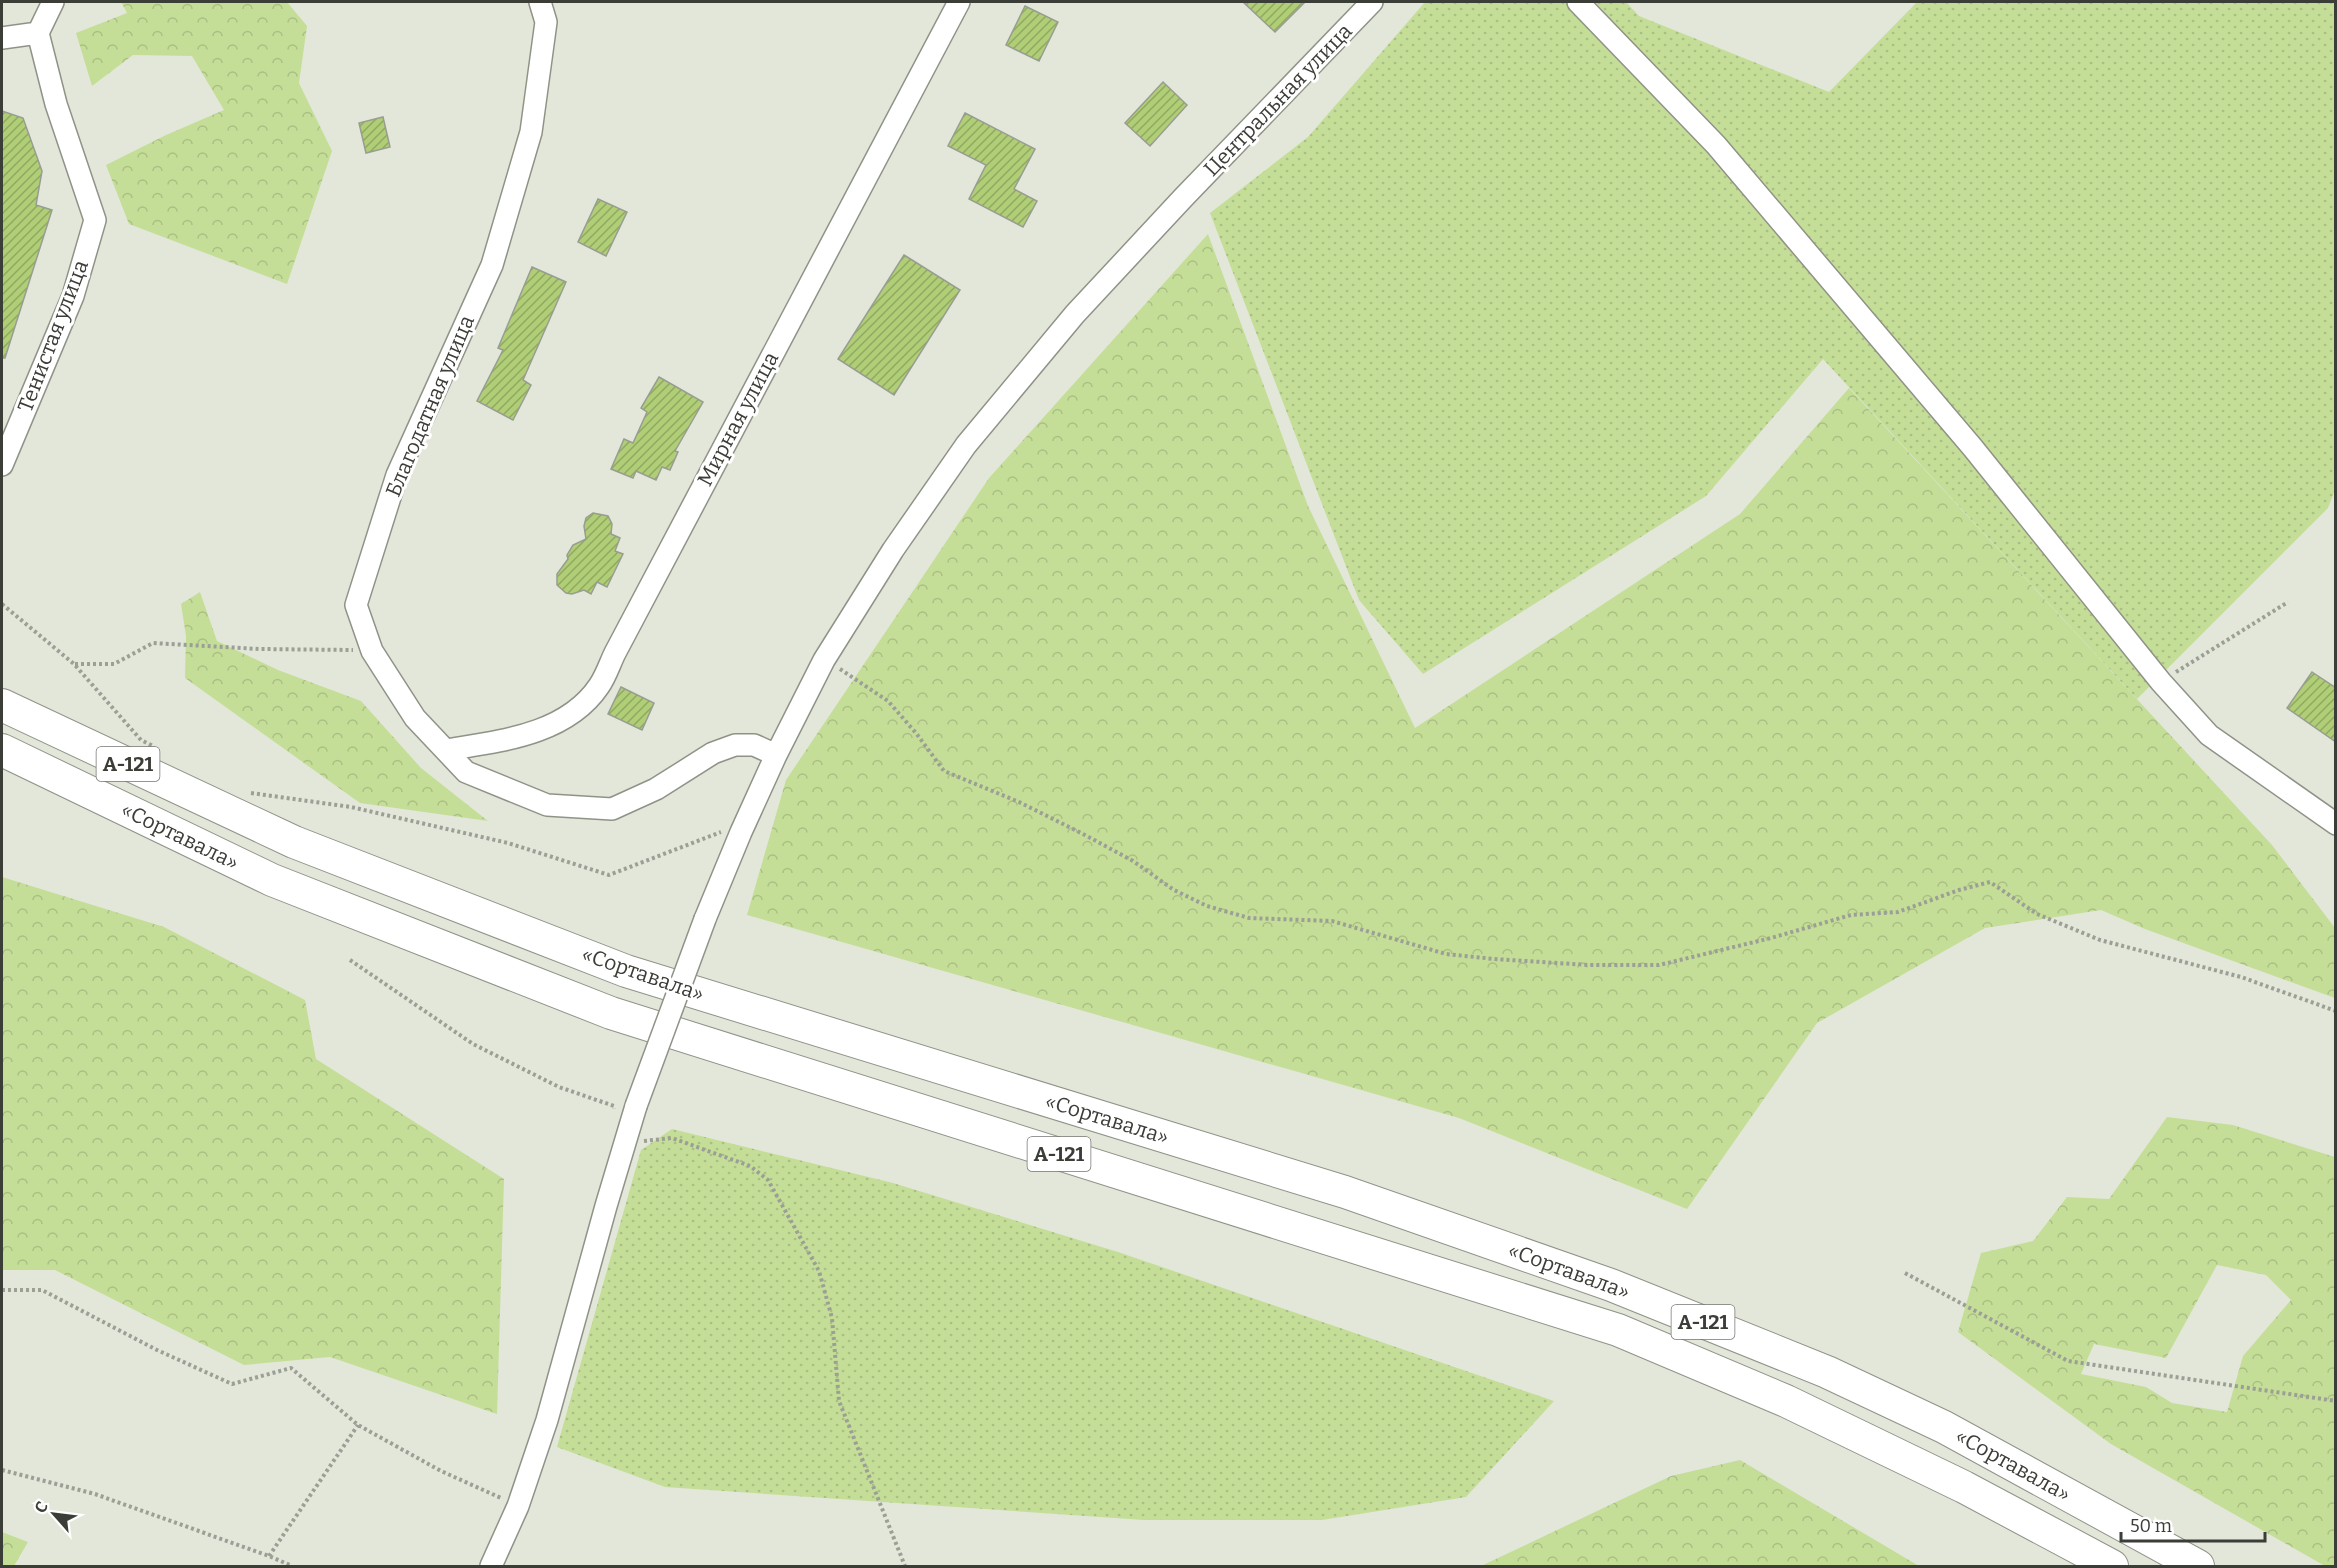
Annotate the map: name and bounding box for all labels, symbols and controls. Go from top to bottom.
street label: Центральная улица [1198,18,1358,182]
street label: Тенистая улица [12,256,94,416]
street label: Благодатная улица [380,311,480,501]
street label: Мирная улица [692,347,784,491]
road number: А-121 [96,747,160,781]
street label: «Сортавала» [117,796,243,876]
street label: «Сортавала» [579,941,707,1007]
street label: «Сортавала» [1042,1088,1172,1150]
road number: А-121 [1028,1137,1090,1171]
street label: «Сортавала» [1505,1237,1633,1305]
road number: А-121 [1672,1305,1734,1339]
street label: «Сортавала» [1951,1423,2075,1507]
north arrow [24,1484,84,1544]
text: С [30,1498,52,1516]
scale bar [2121,1505,2265,1543]
text: 50 m [2130,1515,2172,1537]

